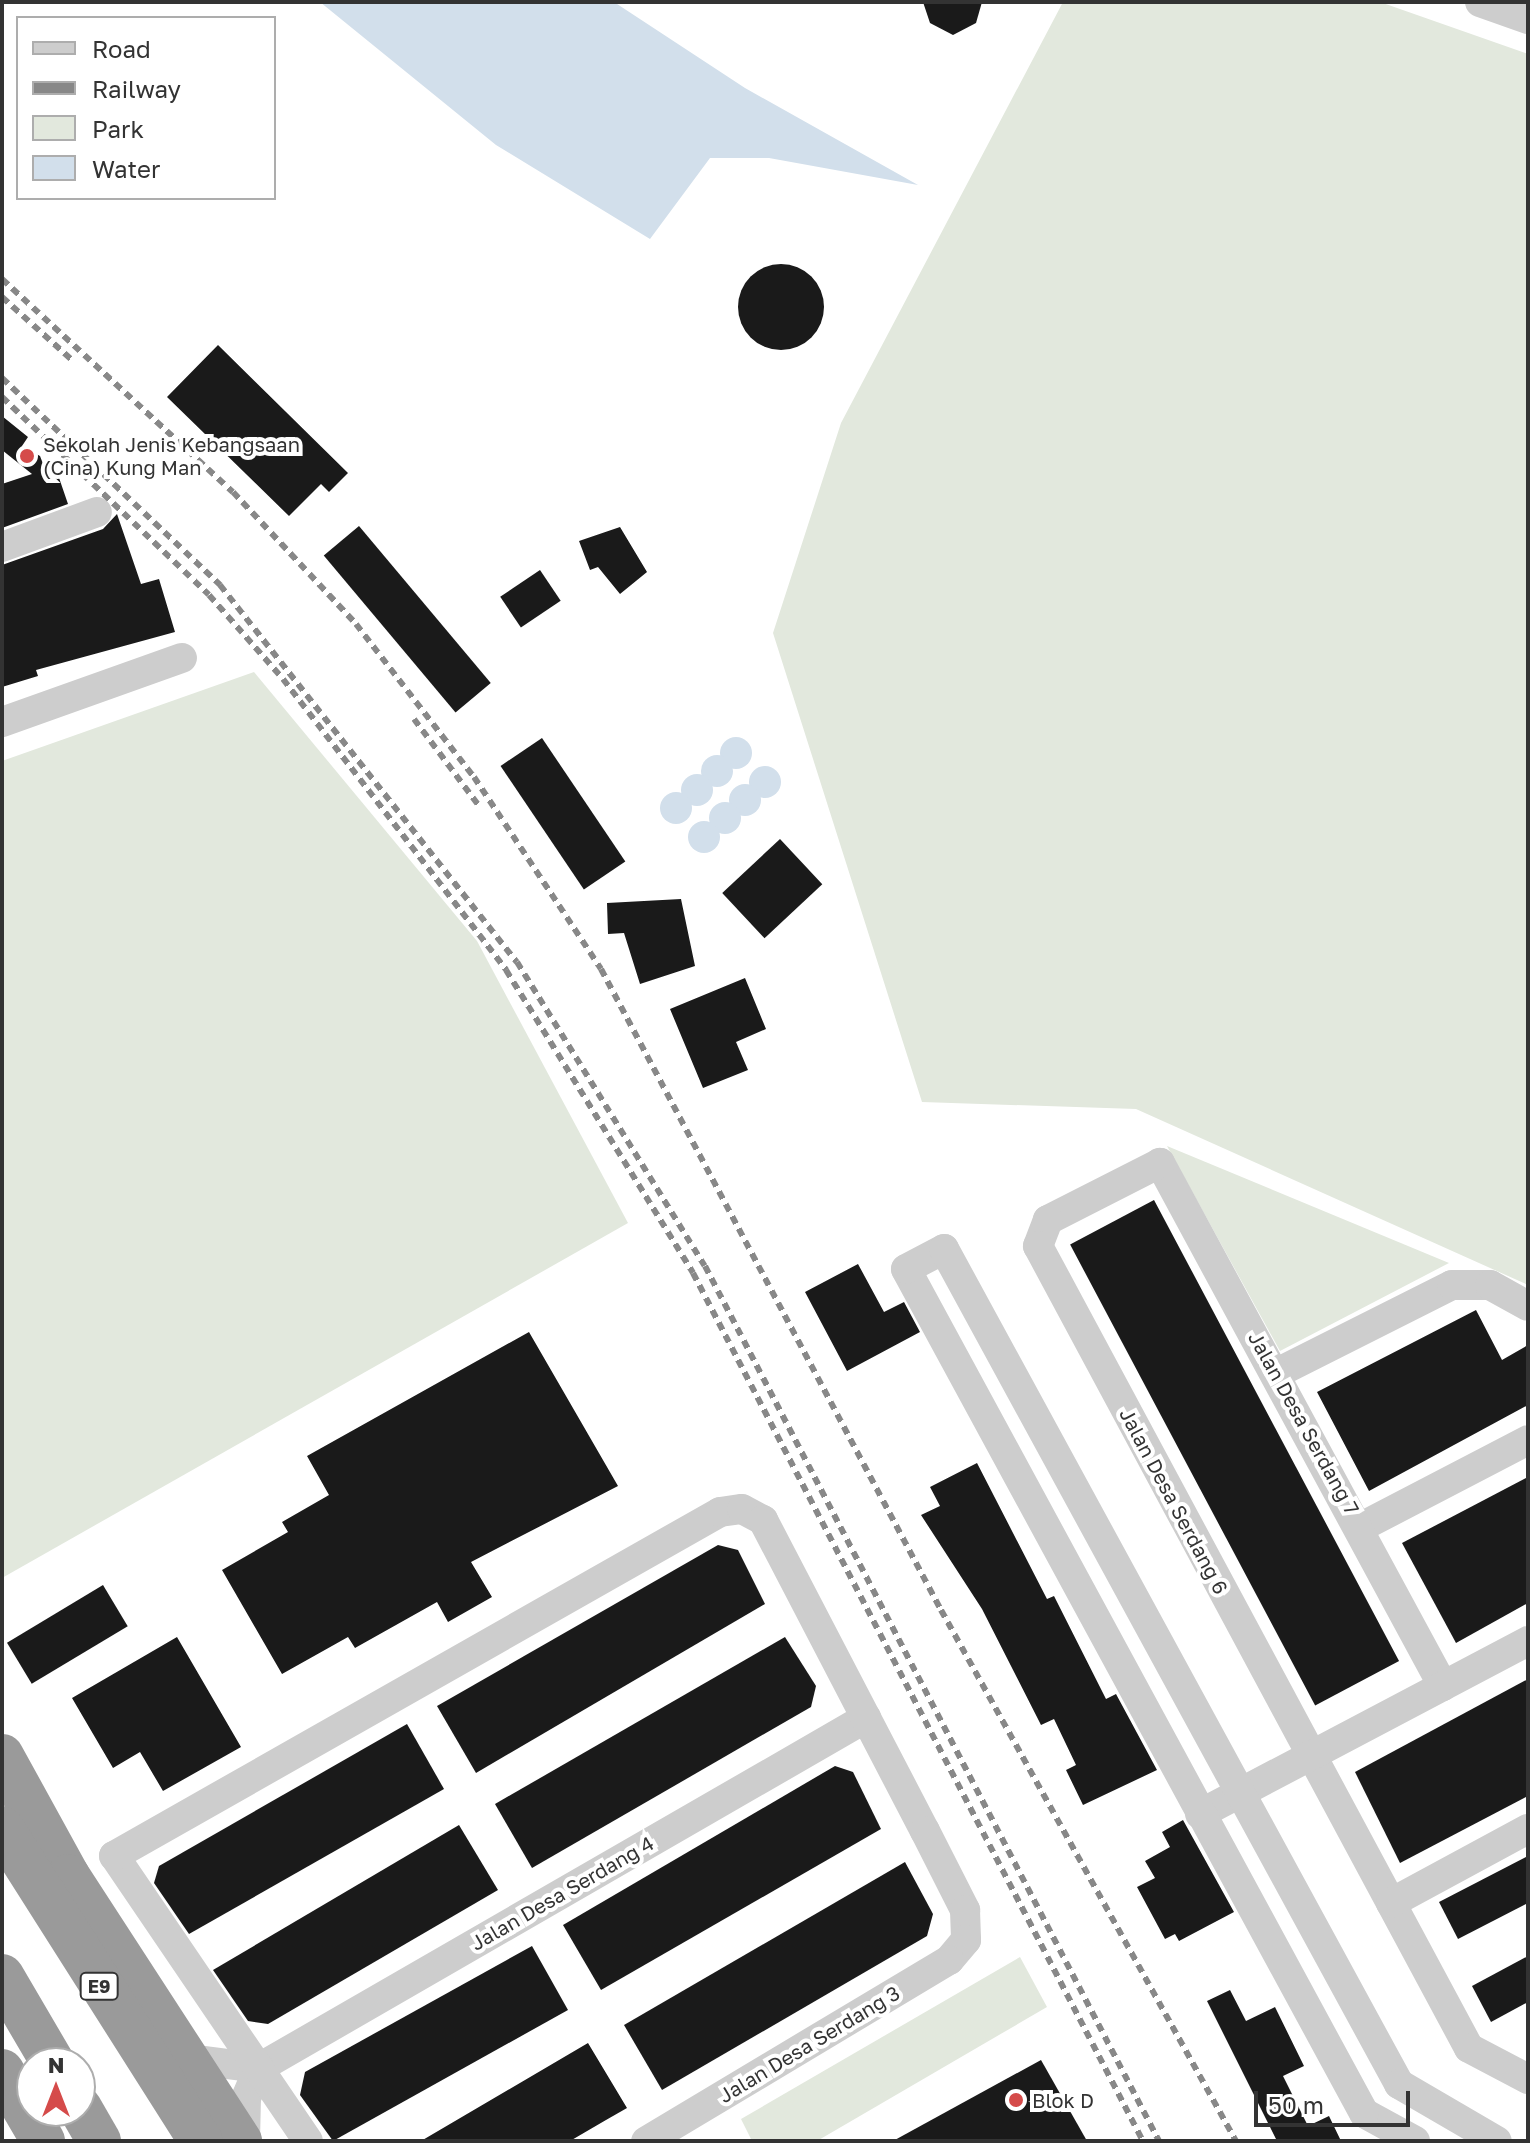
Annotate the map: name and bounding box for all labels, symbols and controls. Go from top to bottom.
legend [16,16,276,200]
text: Road [92,34,151,63]
text: Railway [92,74,181,103]
text: Park [92,114,144,143]
text: Water [92,154,160,183]
place label: Sekolah Jenis Kebangsaan (Cina) Kung Man [43,432,300,479]
marker: Sekolah Jenis Kebangsaan (Cina) Kung Man [18,447,36,465]
street label: Jalan Desa Serdang 7 [1244,1327,1364,1519]
street label: Jalan Desa Serdang 6 [1115,1404,1233,1598]
street label: Jalan Desa Serdang 4 [466,1831,658,1955]
road number: E9 [79,1972,119,2000]
street label: Jalan Desa Serdang 3 [714,1980,904,2108]
north arrow [16,2047,96,2127]
text: N [48,2051,64,2078]
scale bar [1258,2075,1414,2125]
place label: Blok D [1032,2088,1094,2112]
text: 50 m [1268,2090,1324,2119]
marker: Blok D [1007,2091,1025,2109]

